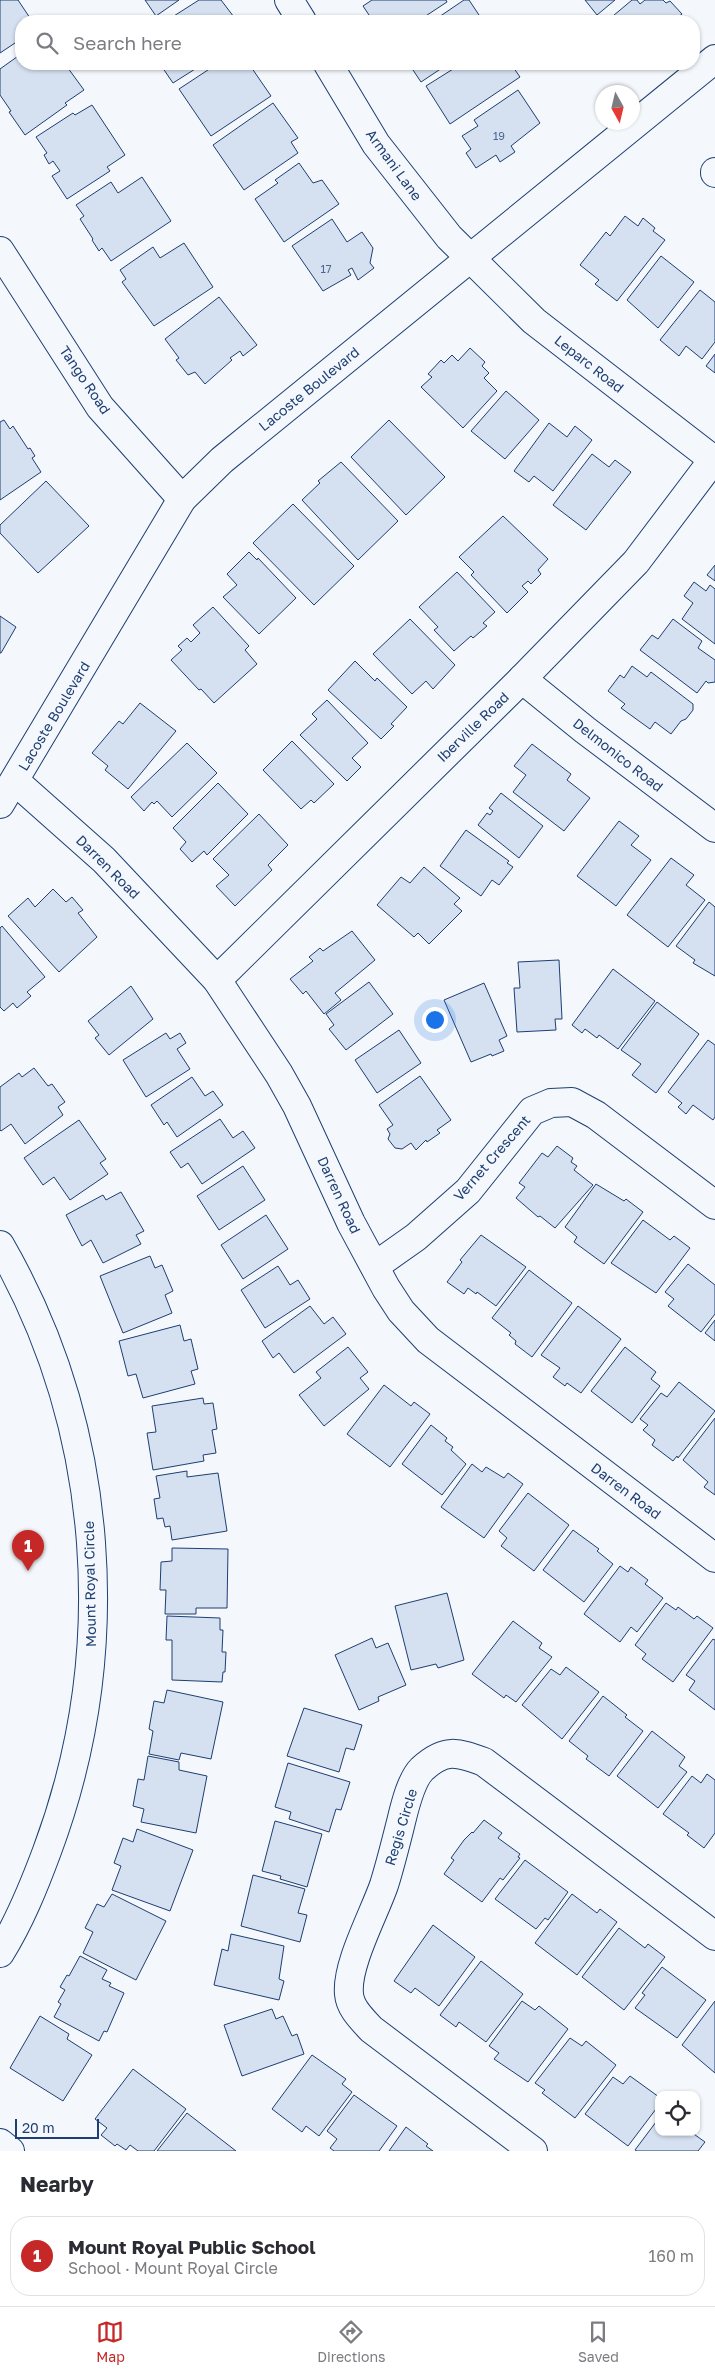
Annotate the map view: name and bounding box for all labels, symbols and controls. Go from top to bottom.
search box [15,15,700,70]
icon: search [33,29,61,57]
text: Search here [73,31,182,54]
north arrow [595,85,640,130]
street label: Armani Lane [363,126,426,204]
house number: 19 [493,129,505,142]
house number: 17 [320,262,332,275]
street label: Leparc Road [551,331,627,396]
street label: Tango Road [56,342,114,417]
street label: Lacoste Boulevard [255,343,362,434]
street label: Lacoste Boulevard [14,658,93,773]
street label: Iberville Road [433,688,512,765]
street label: Delmonico Road [570,714,667,795]
street label: Darren Road [73,831,144,902]
your location [422,1007,448,1033]
street label: Vernet Crescent [450,1111,534,1204]
street label: Darren Road [314,1154,365,1236]
street label: Darren Road [588,1459,665,1522]
street label: Mount Royal Circle [80,1521,99,1647]
pin: 1 [12,1530,44,1571]
street label: Regis Circle [381,1786,420,1867]
map controls [655,2091,700,2136]
button: locate [655,2091,700,2136]
scale bar [15,2116,99,2139]
text: 20 m [22,2119,55,2136]
text: Nearby [20,2171,94,2197]
text: Mount Royal Public School [68,2235,316,2258]
text: 1 [33,2246,41,2266]
text: 160 m [648,2246,694,2266]
text: School · Mount Royal Circle [68,2258,278,2278]
tab: Map [96,2318,125,2365]
tab: Directions [317,2318,386,2365]
tab: Saved [578,2318,619,2365]

